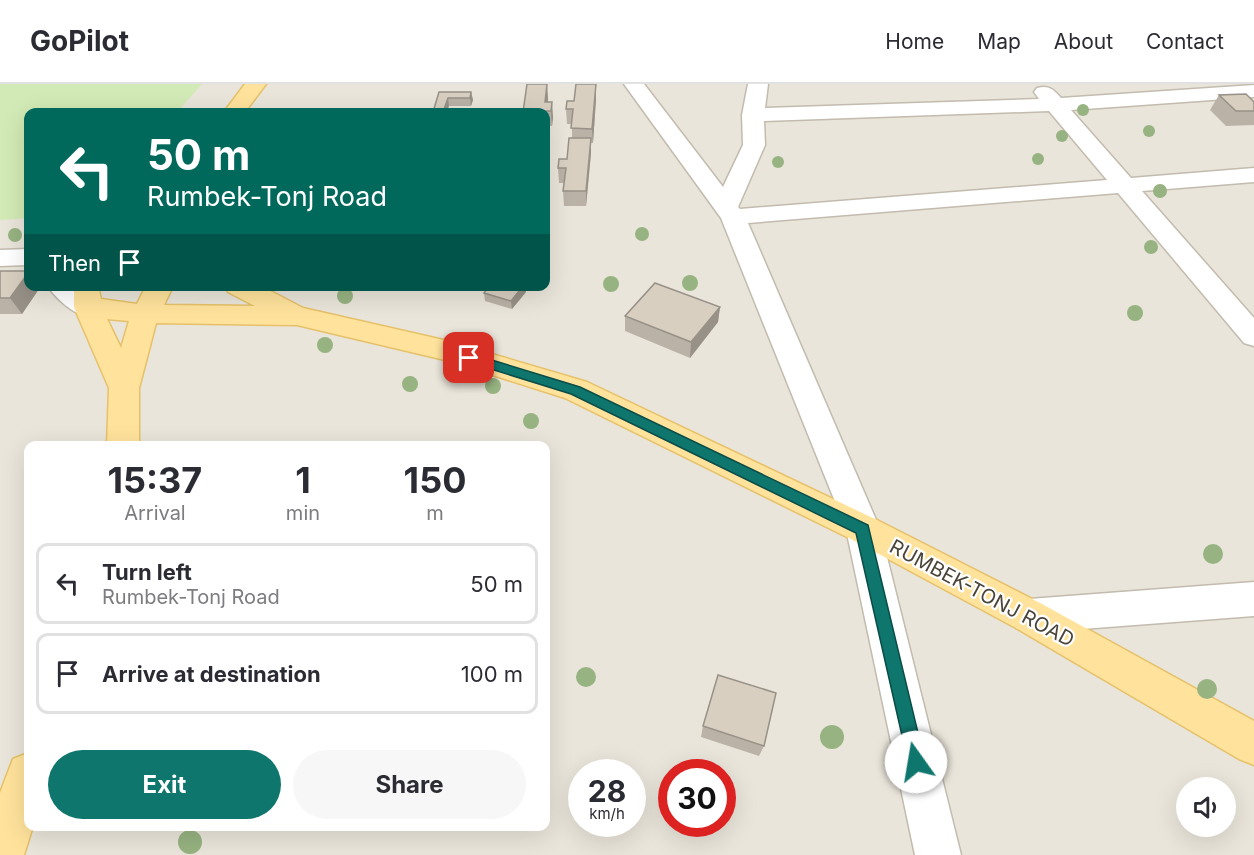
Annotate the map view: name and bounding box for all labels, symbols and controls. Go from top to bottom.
text: GoPilot [30,24,129,58]
text: Home [885,29,944,54]
text: Map [977,29,1021,54]
text: About [1054,29,1113,54]
text: Contact [1146,29,1224,54]
text: 50 m [147,129,250,180]
icon: left [48,132,126,210]
text: Rumbek-Tonj Road [147,180,387,213]
icon: arrive [113,246,146,279]
text: Then [48,250,101,276]
pin [443,332,494,383]
icon: arrive [452,341,485,374]
text: 15:37 [108,458,202,502]
text: 1 [295,458,311,502]
text: 150 [404,458,466,502]
text: Arrival [124,501,186,525]
text: min [286,501,320,525]
text: m [426,501,444,525]
street label: RUMBEK-TONJ ROAD [886,534,1078,652]
text: Turn left [102,559,192,585]
icon: left [51,567,84,600]
text: 50 m [470,571,523,597]
text: Rumbek-Tonj Road [102,585,280,609]
icon: arrive [51,657,84,690]
text: Arrive at destination [102,661,321,687]
text: 100 m [461,661,523,687]
position arrow [884,730,948,794]
button: Exit [48,750,281,819]
button: Share [293,750,526,819]
speed limit sign: 30 [658,759,736,837]
text: 28 [588,773,626,809]
map controls [1176,777,1236,837]
button: sound [1176,777,1236,837]
text: km/h [589,804,625,823]

